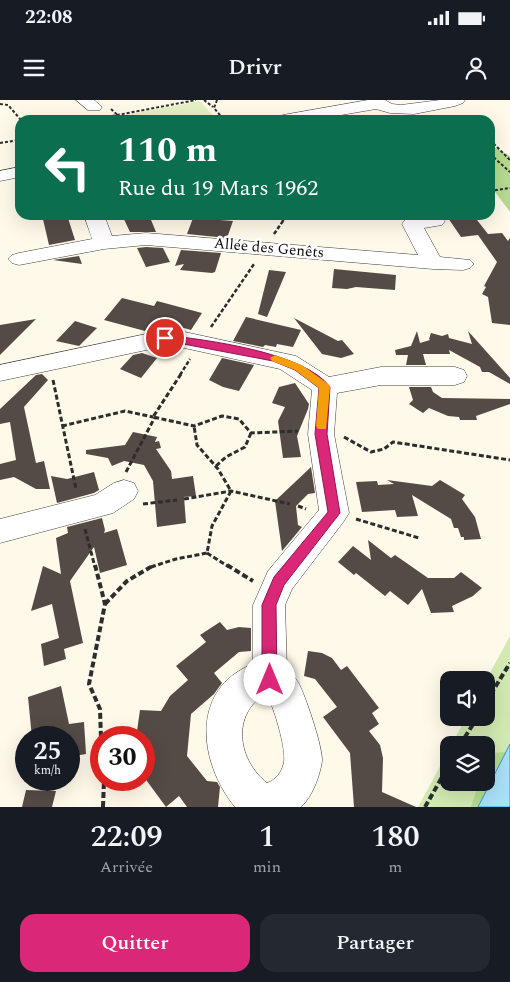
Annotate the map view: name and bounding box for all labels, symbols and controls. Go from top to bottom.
text: 22:08 [25,3,73,32]
text: Drivr [228,51,282,84]
icon: menu [20,54,48,82]
icon: person [462,54,490,82]
text: 110 m [118,124,217,177]
icon: left [35,135,100,200]
text: Rue du 19 Mars 1962 [118,172,318,205]
street label: Allée des Genêts [213,232,325,264]
pin [144,317,186,359]
icon: arrive [151,324,179,352]
position arrow [243,653,295,705]
map controls [440,671,495,791]
button: sound [440,671,495,726]
speed limit sign: 30 [90,726,155,791]
text: 25 [33,733,62,771]
button: layers [440,736,495,791]
text: km/h [34,761,61,780]
text: 22:09 [90,814,163,860]
text: 1 [259,814,275,860]
text: 180 [371,814,420,860]
text: Arrivée [100,855,153,879]
text: min [253,855,281,879]
text: m [389,855,402,879]
button: Quitter [20,914,250,972]
button: Partager [260,914,490,972]

